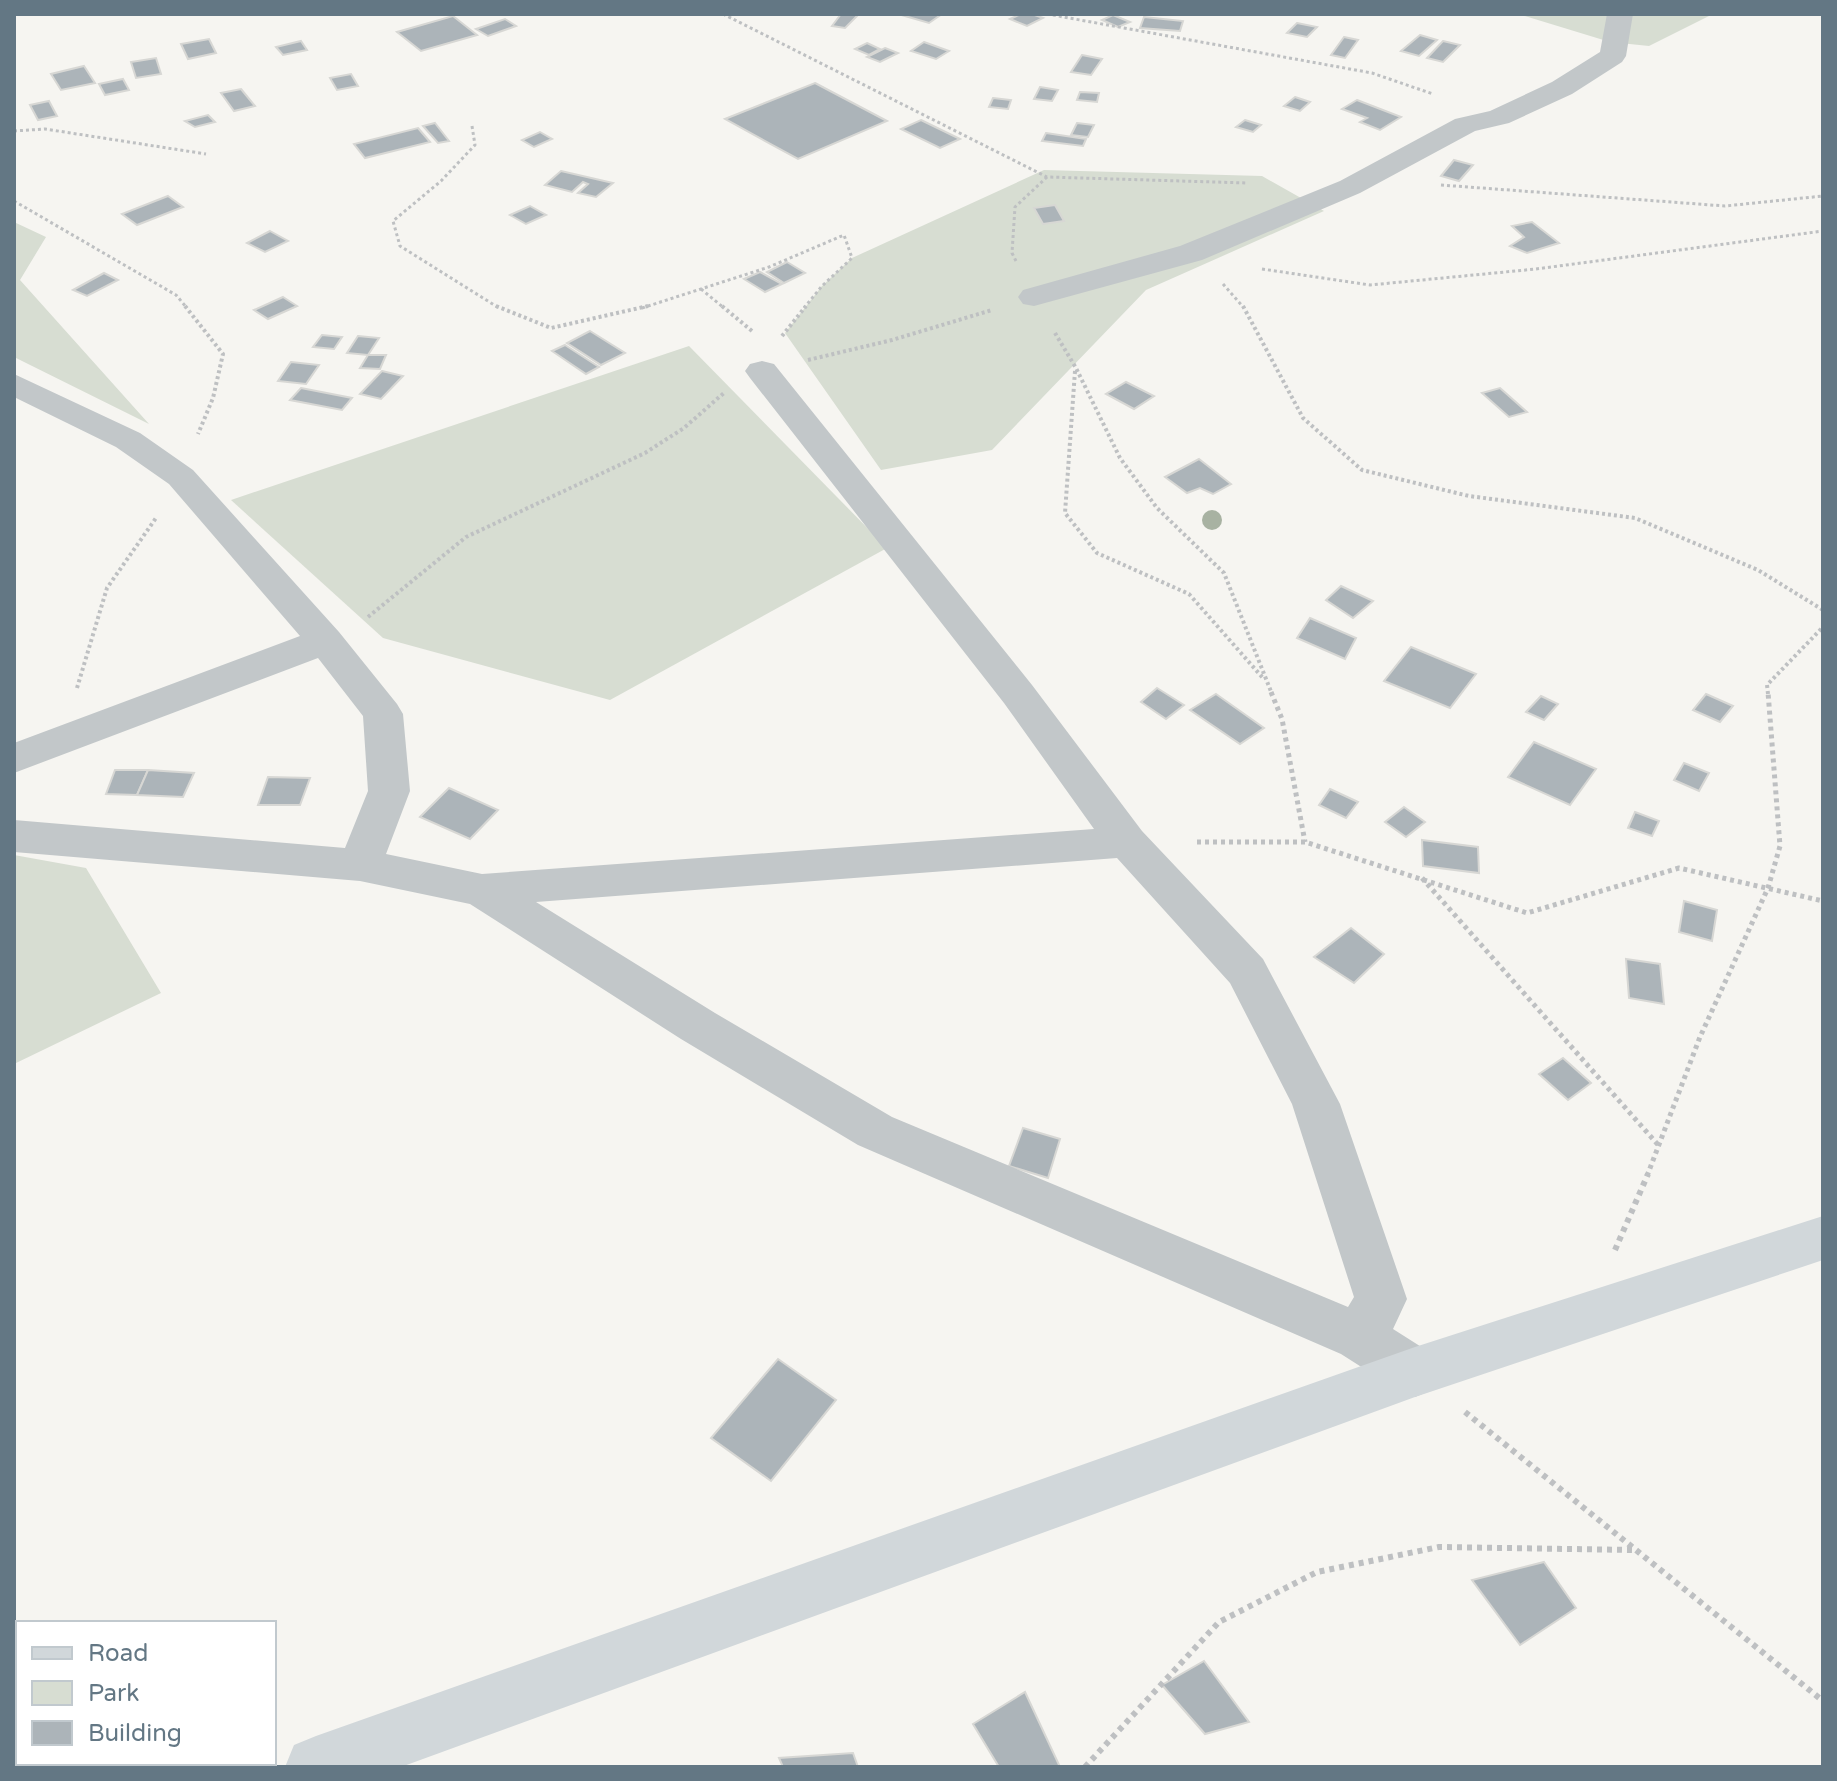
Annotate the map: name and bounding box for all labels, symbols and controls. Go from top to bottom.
legend [16,1621,276,1765]
text: Road [88,1639,148,1668]
text: Park [88,1679,139,1708]
text: Building [88,1719,182,1748]

